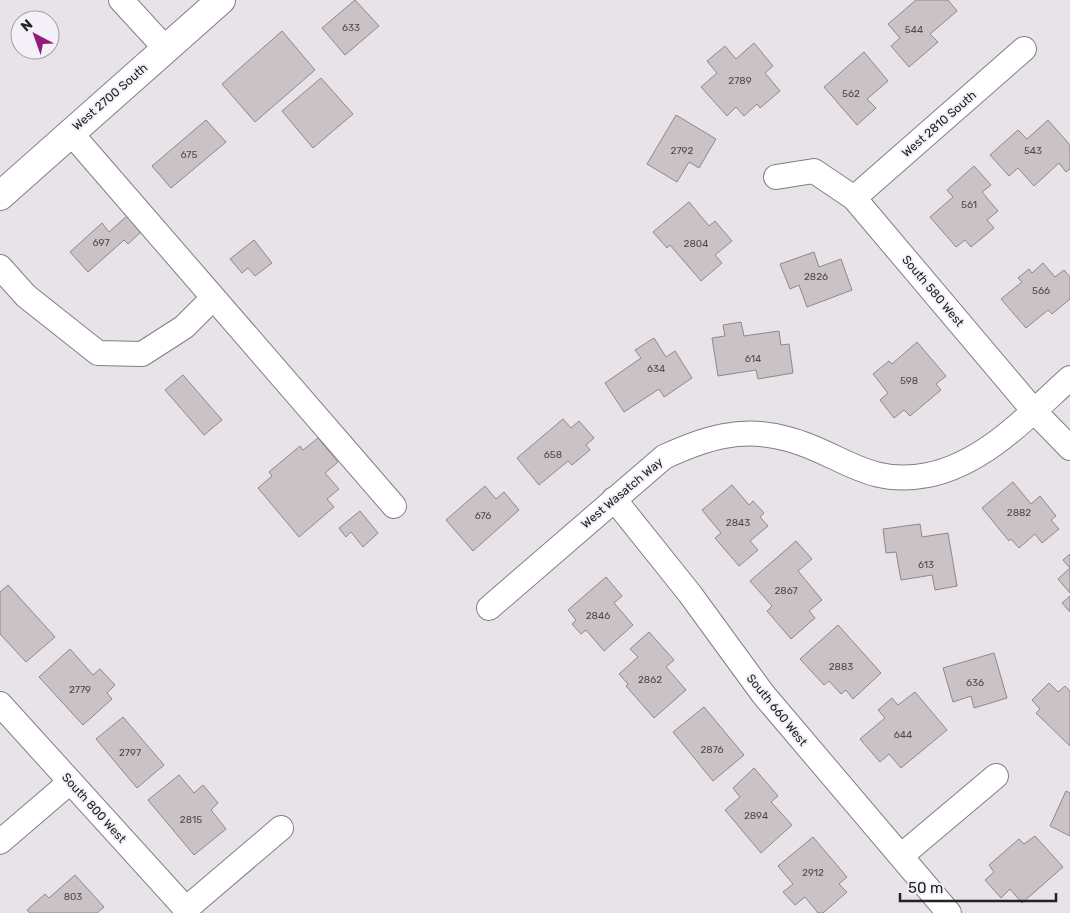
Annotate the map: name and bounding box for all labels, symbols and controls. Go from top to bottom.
north arrow [10,10,60,60]
text: N [17,16,36,35]
house number: 633 [342,22,360,34]
house number: 544 [905,24,923,36]
street label: West 2700 South [70,61,150,133]
house number: 2789 [728,75,752,87]
house number: 562 [842,88,860,100]
street label: West 2810 South [899,88,979,160]
house number: 2792 [671,145,694,157]
house number: 543 [1024,145,1042,157]
house number: 675 [181,149,197,161]
house number: 561 [961,199,977,211]
house number: 697 [92,237,110,249]
house number: 2804 [684,238,708,250]
street label: South 580 West [899,253,967,330]
house number: 2826 [804,271,828,283]
house number: 566 [1032,285,1050,297]
house number: 614 [745,353,761,365]
house number: 634 [647,363,665,375]
house number: 598 [900,375,918,387]
house number: 658 [544,449,562,461]
street label: West Wasatch Way [578,455,666,531]
house number: 2882 [1007,507,1031,519]
house number: 676 [475,510,491,522]
house number: 2843 [726,517,750,529]
house number: 613 [918,559,934,571]
house number: 2867 [774,585,798,597]
house number: 2846 [586,610,610,622]
house number: 2883 [829,661,853,673]
street label: South 660 West [744,671,810,749]
house number: 2862 [638,674,662,686]
house number: 636 [966,677,984,689]
house number: 2779 [69,684,91,696]
house number: 644 [894,729,912,741]
house number: 2876 [700,744,724,756]
house number: 2797 [119,747,141,759]
street label: South 800 West [59,770,129,846]
house number: 2894 [744,810,768,822]
house number: 2815 [180,814,202,826]
house number: 2912 [802,867,824,879]
scale bar [900,870,1056,902]
text: 50 m [908,879,943,897]
house number: 803 [64,891,82,903]

